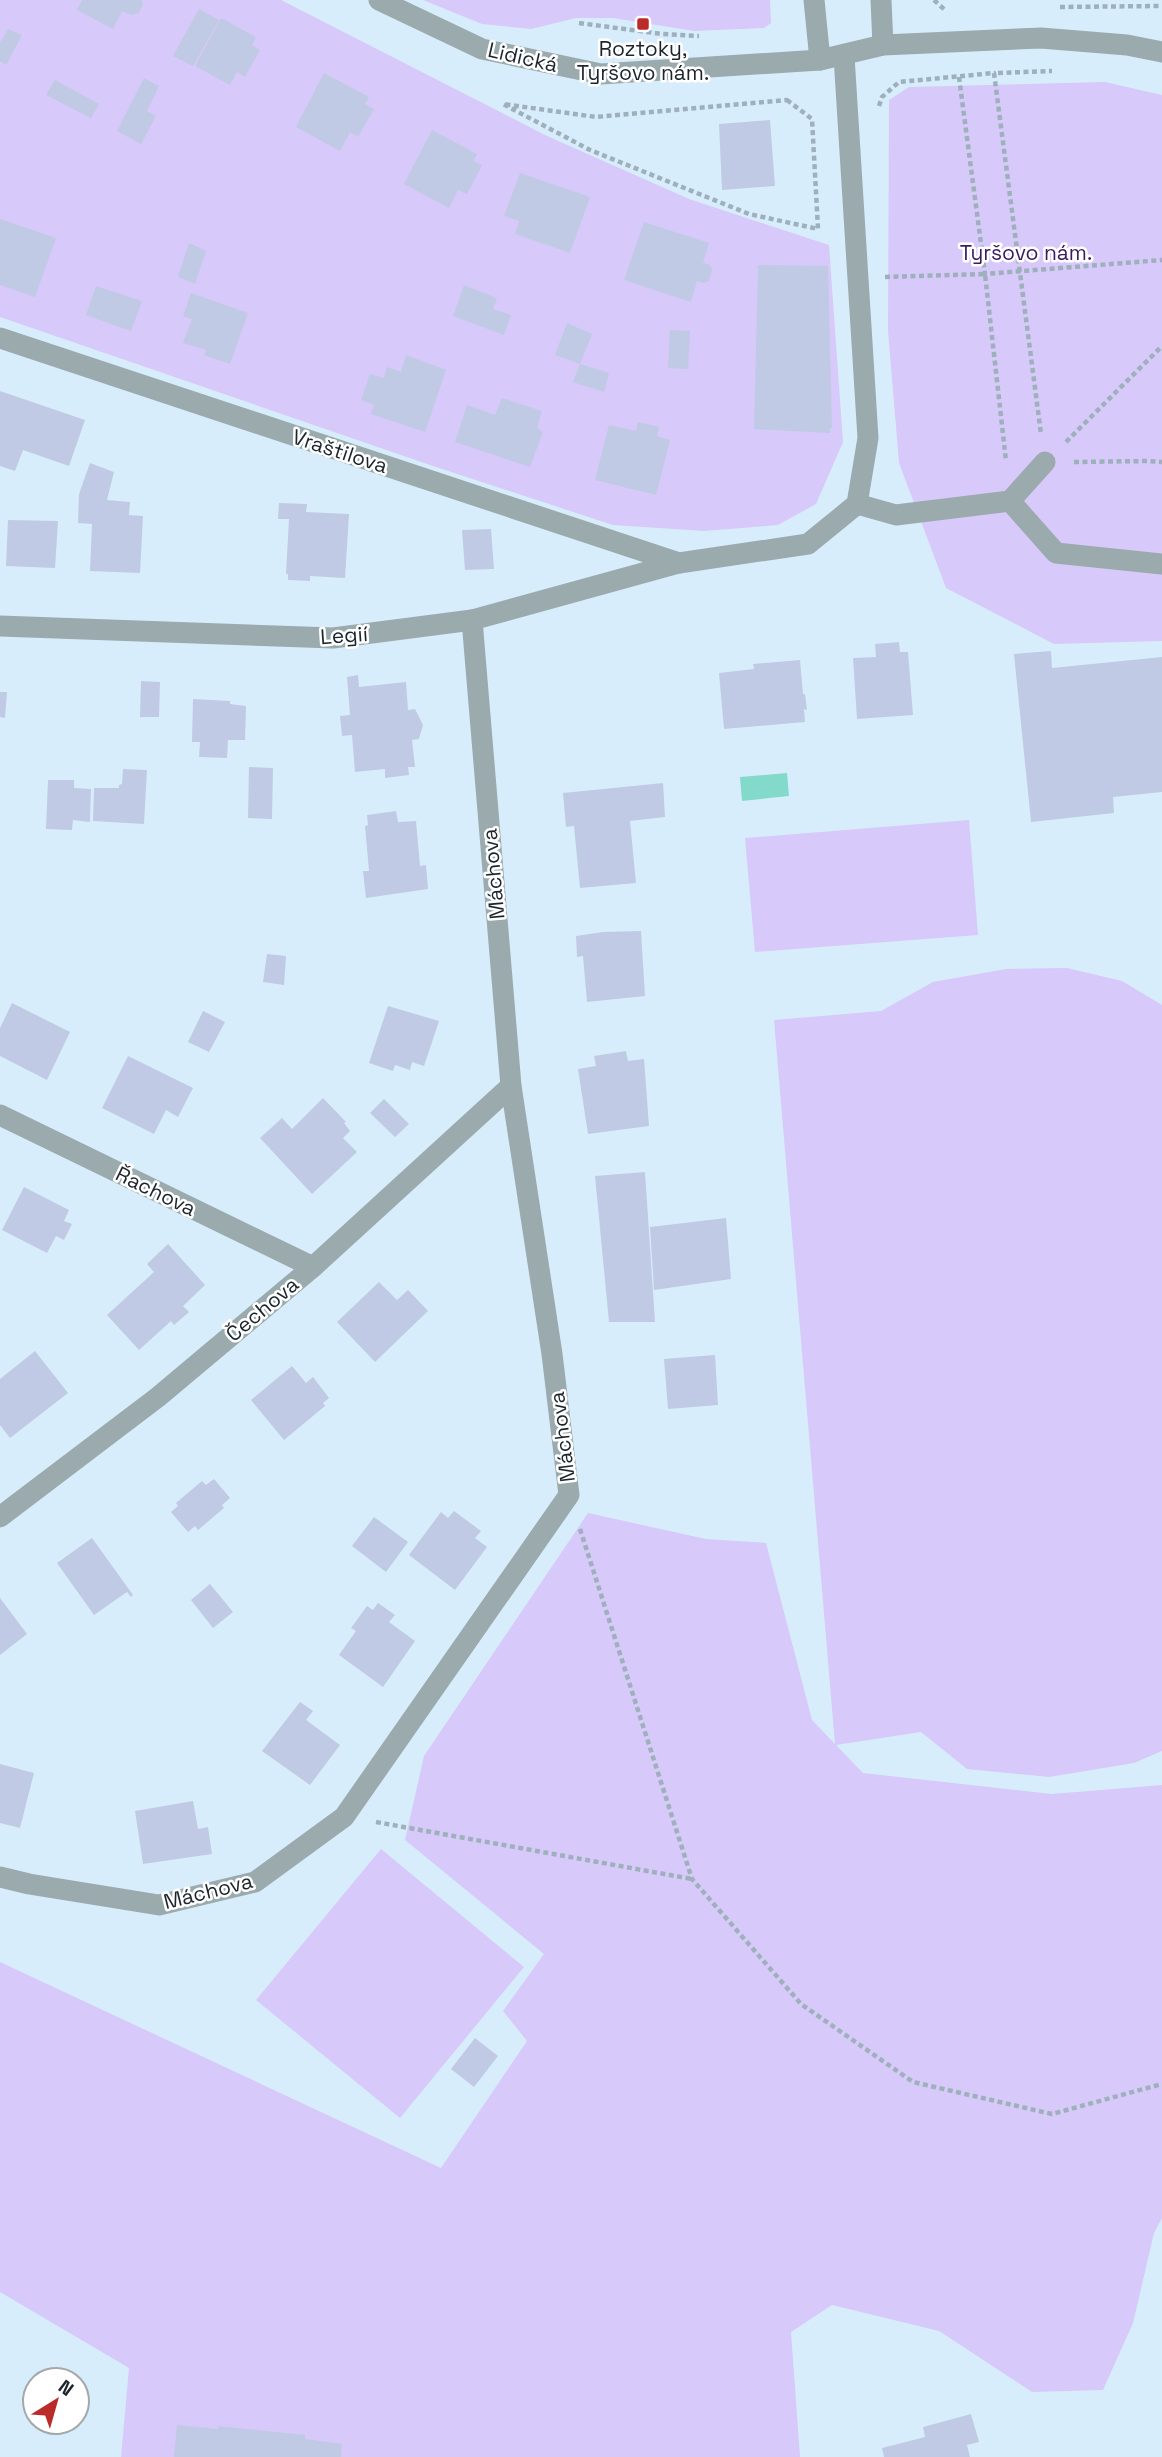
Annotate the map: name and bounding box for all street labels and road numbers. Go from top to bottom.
street label: Lidická [485,36,561,78]
street label: Vraštilova [289,423,391,479]
street label: Legií [319,620,370,650]
street label: Máchova [476,827,510,921]
street label: Řachova [111,1160,201,1222]
street label: Čechova [220,1271,304,1347]
street label: Máchova [543,1390,581,1484]
street label: Máchova [161,1867,255,1915]

